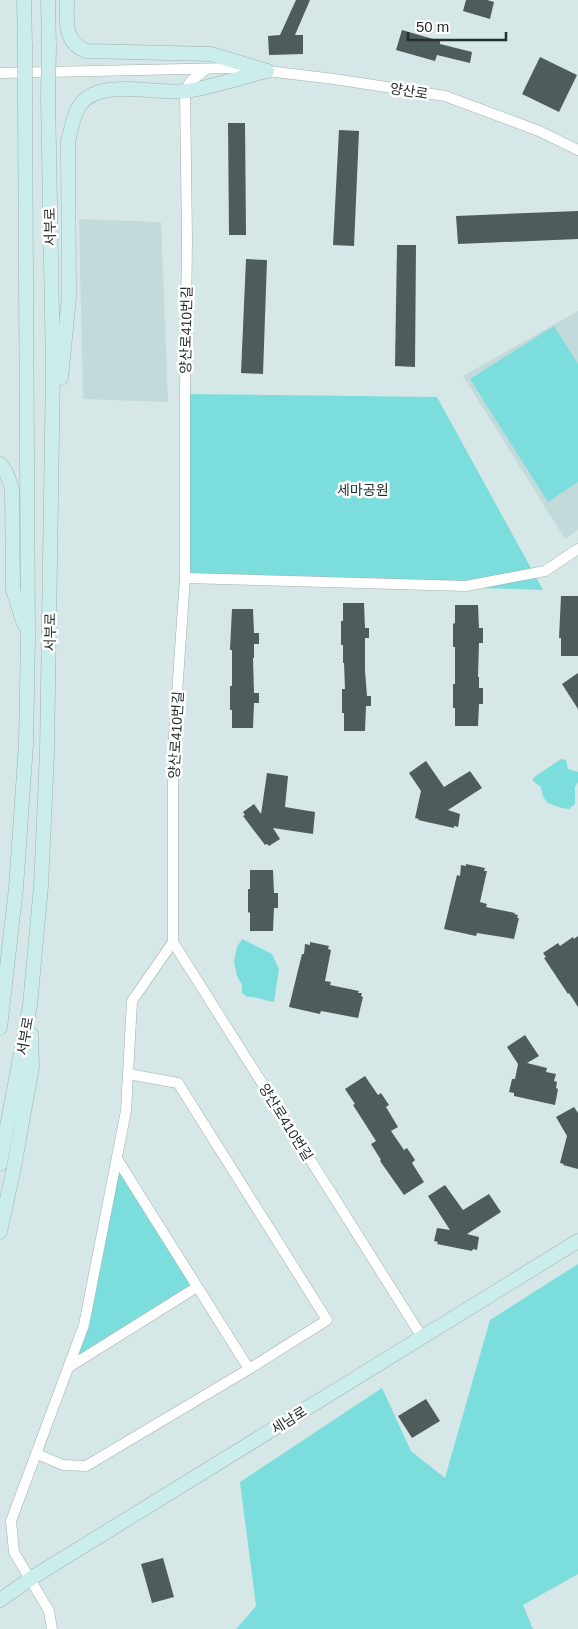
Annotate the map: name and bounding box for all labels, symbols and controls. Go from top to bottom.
scale bar [408,10,506,42]
text: 50 m [416,18,449,35]
street label: 양산로 [389,80,429,102]
street label: 서부로 [42,207,58,246]
street label: 양산로410번길 [177,286,195,374]
park label: 세마공원 [337,482,389,498]
street label: 서부로 [42,612,58,651]
street label: 양산로410번길 [166,691,186,779]
street label: 서부로 [14,1015,36,1056]
street label: 양산로410번길 [256,1081,316,1163]
street label: 세남로 [268,1403,310,1437]

